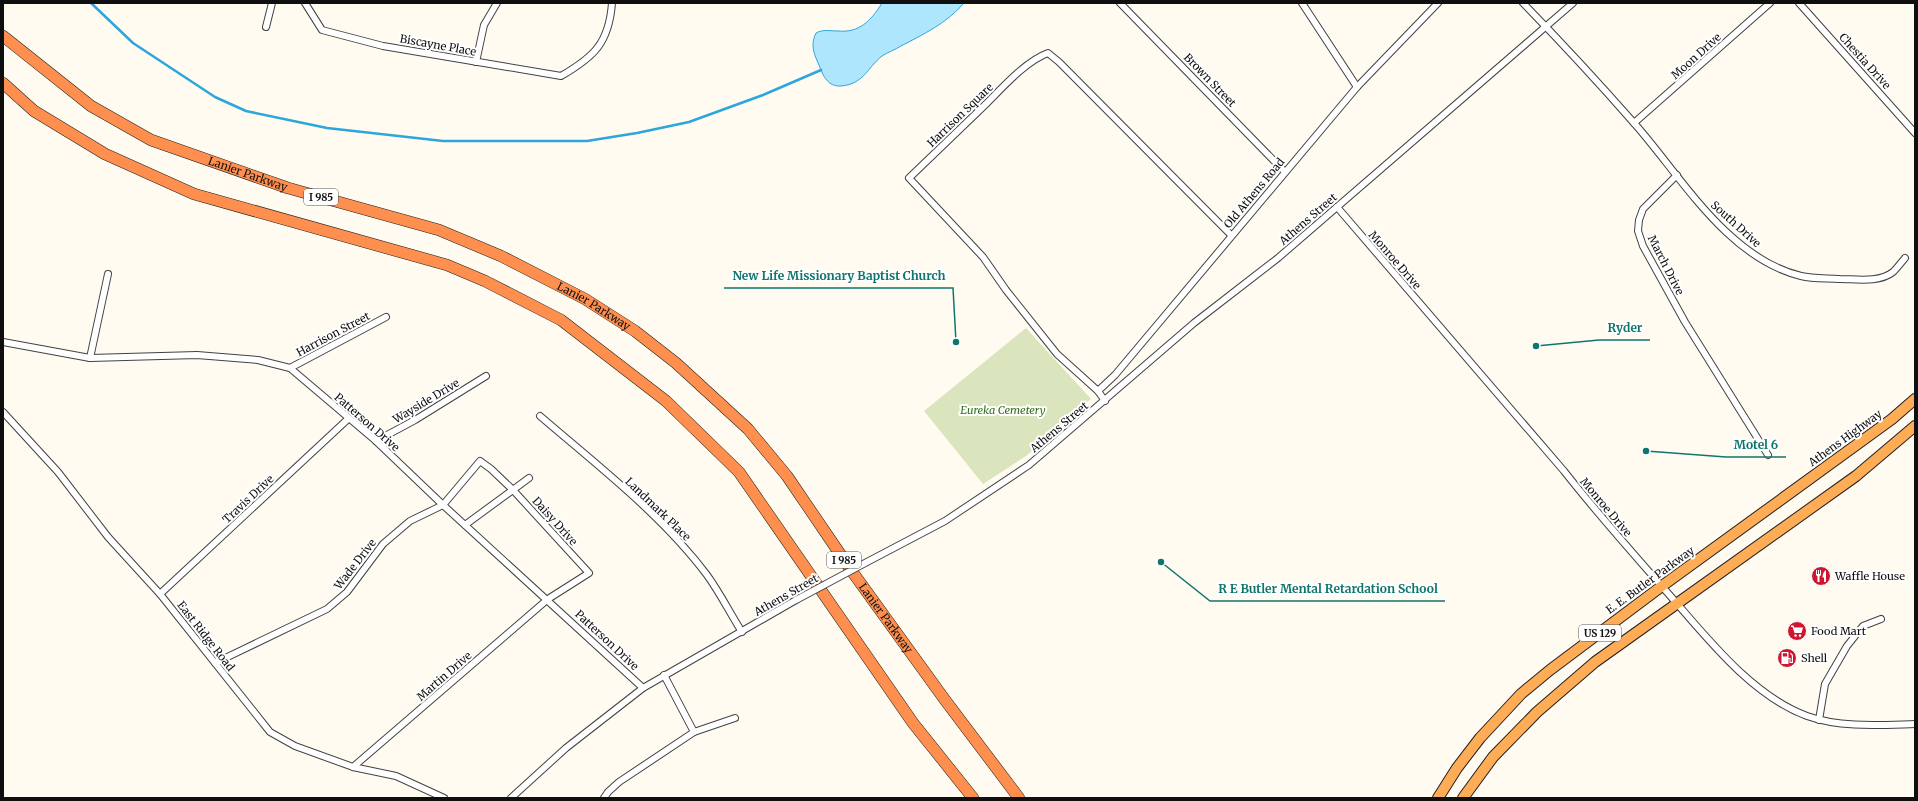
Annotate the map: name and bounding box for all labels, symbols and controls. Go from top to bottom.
street label: Moon Drive [1668,30,1724,82]
street label: Chestia Drive [1836,30,1894,92]
street label: Biscayne Place [399,31,477,59]
street label: Brown Street [1181,50,1240,110]
street label: Harrison Square [924,80,996,150]
street label: Lanier Parkway [206,154,290,194]
street label: Old Athens Road [1221,155,1288,231]
road number: I 985 [304,189,338,205]
street label: Athens Street [1276,190,1340,248]
street label: South Drive [1708,198,1764,250]
street label: Monroe Drive [1366,228,1424,292]
street label: March Drive [1645,233,1687,297]
callout: New Life Missionary Baptist Church [724,264,953,288]
text: New Life Missionary Baptist Church [732,268,946,283]
street label: Lanier Parkway [555,279,634,334]
street label: Harrison Street [294,308,373,359]
callout: Ryder [1599,316,1650,340]
text: Ryder [1608,320,1643,335]
street label: Wayside Drive [389,376,462,427]
street label: Patterson Drive [331,390,403,454]
street label: Athens Street [1026,398,1091,456]
park label: Eureka Cemetery [960,403,1046,417]
street label: Athens Highway [1805,406,1885,470]
callout: Motel 6 [1726,433,1786,457]
text: Motel 6 [1734,437,1778,452]
street label: Travis Drive [220,472,277,526]
street label: Landmark Place [622,474,694,544]
street label: Monroe Drive [1577,475,1635,540]
street label: Daisy Drive [530,494,581,548]
street label: Wade Drive [330,536,379,593]
street label: E. E. Butler Parkway [1603,543,1697,617]
road number: I 985 [827,552,861,568]
restaurant icon: Waffle House [1810,565,1832,587]
place label: Waffle House [1834,569,1905,583]
street label: Athens Street [751,571,821,619]
callout: R E Butler Mental Retardation School [1210,577,1445,601]
street label: Lanier Parkway [856,580,916,656]
text: R E Butler Mental Retardation School [1218,581,1438,596]
street label: East Ridge Road [174,598,238,674]
street label: Patterson Drive [572,607,642,673]
supermarket icon: Food Mart [1786,620,1808,642]
place label: Food Mart [1811,624,1867,638]
road number: US 129 [1579,625,1621,641]
fuel station icon: Shell [1776,647,1798,669]
street label: Martin Drive [414,648,475,704]
place label: Shell [1801,651,1828,665]

